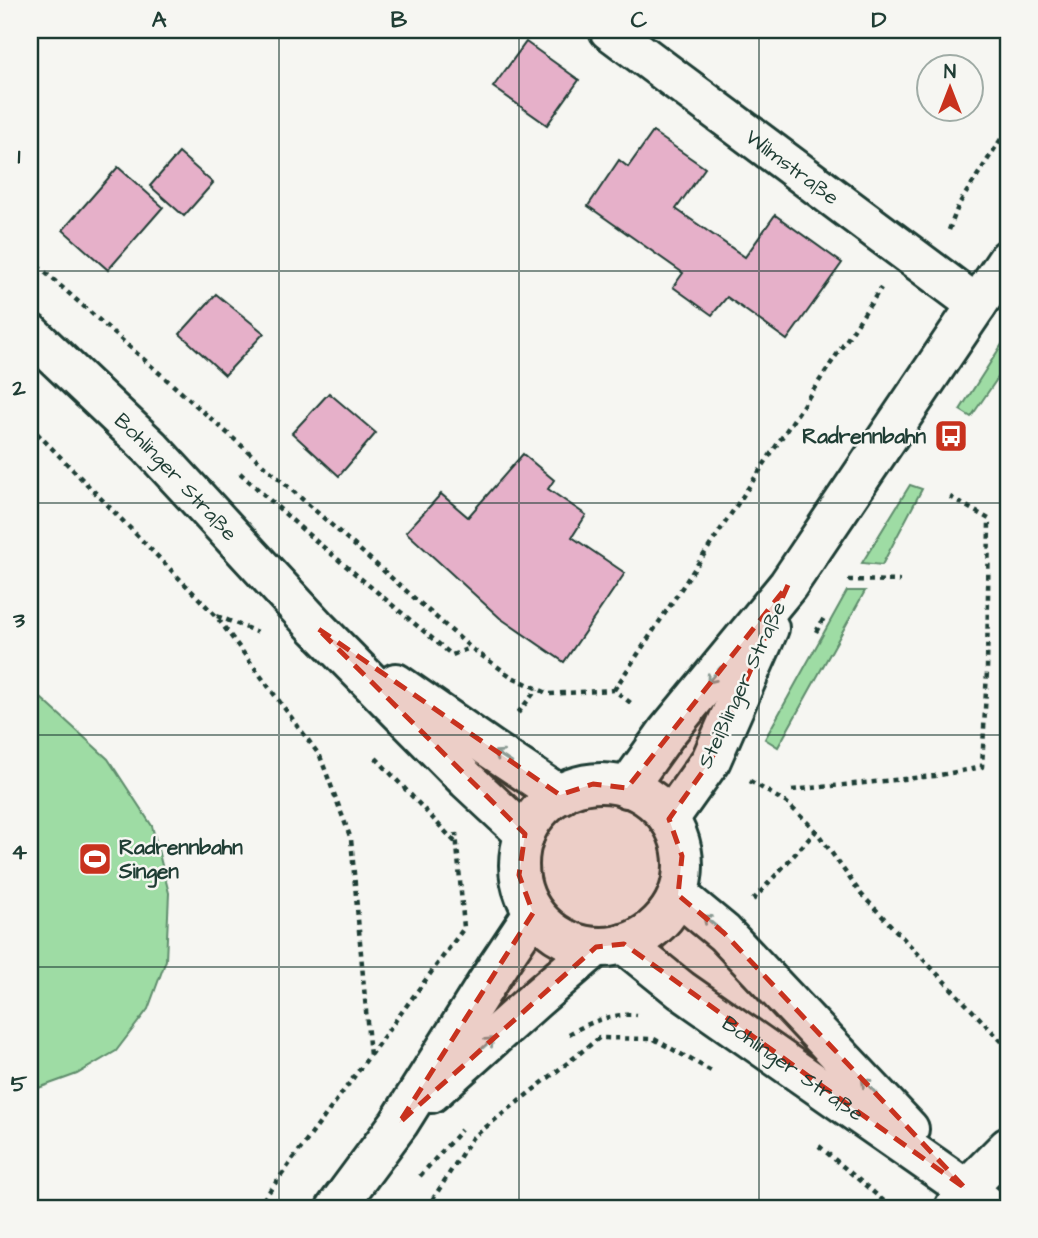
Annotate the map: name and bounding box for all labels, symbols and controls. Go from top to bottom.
text: A [152,4,167,36]
text: B [391,4,408,36]
text: C [631,4,648,36]
text: D [872,4,887,36]
north arrow [916,52,986,122]
text: N [944,59,956,86]
street label: Wilmstraße [740,122,845,212]
text: 1 [18,140,21,172]
text: 2 [11,372,26,404]
street label: Bohlinger Straße [108,406,244,547]
bus stop icon: Radrennbahn [932,417,970,455]
place label: Radrennbahn [802,422,926,451]
street label: Steißlinger Straße [691,597,795,774]
text: 3 [12,604,25,636]
one-way arrow [706,665,721,683]
one-way arrow [493,750,513,764]
place label: Radrennbahn Singen [118,833,243,888]
text: 4 [11,836,27,868]
sports icon: Radrennbahn Singen [76,840,114,878]
one-way arrow [702,914,720,930]
street label: Bohlinger Straße [716,1009,870,1128]
one-way arrow [477,1037,495,1053]
text: 5 [11,1068,28,1100]
one-way arrow [860,1078,877,1095]

